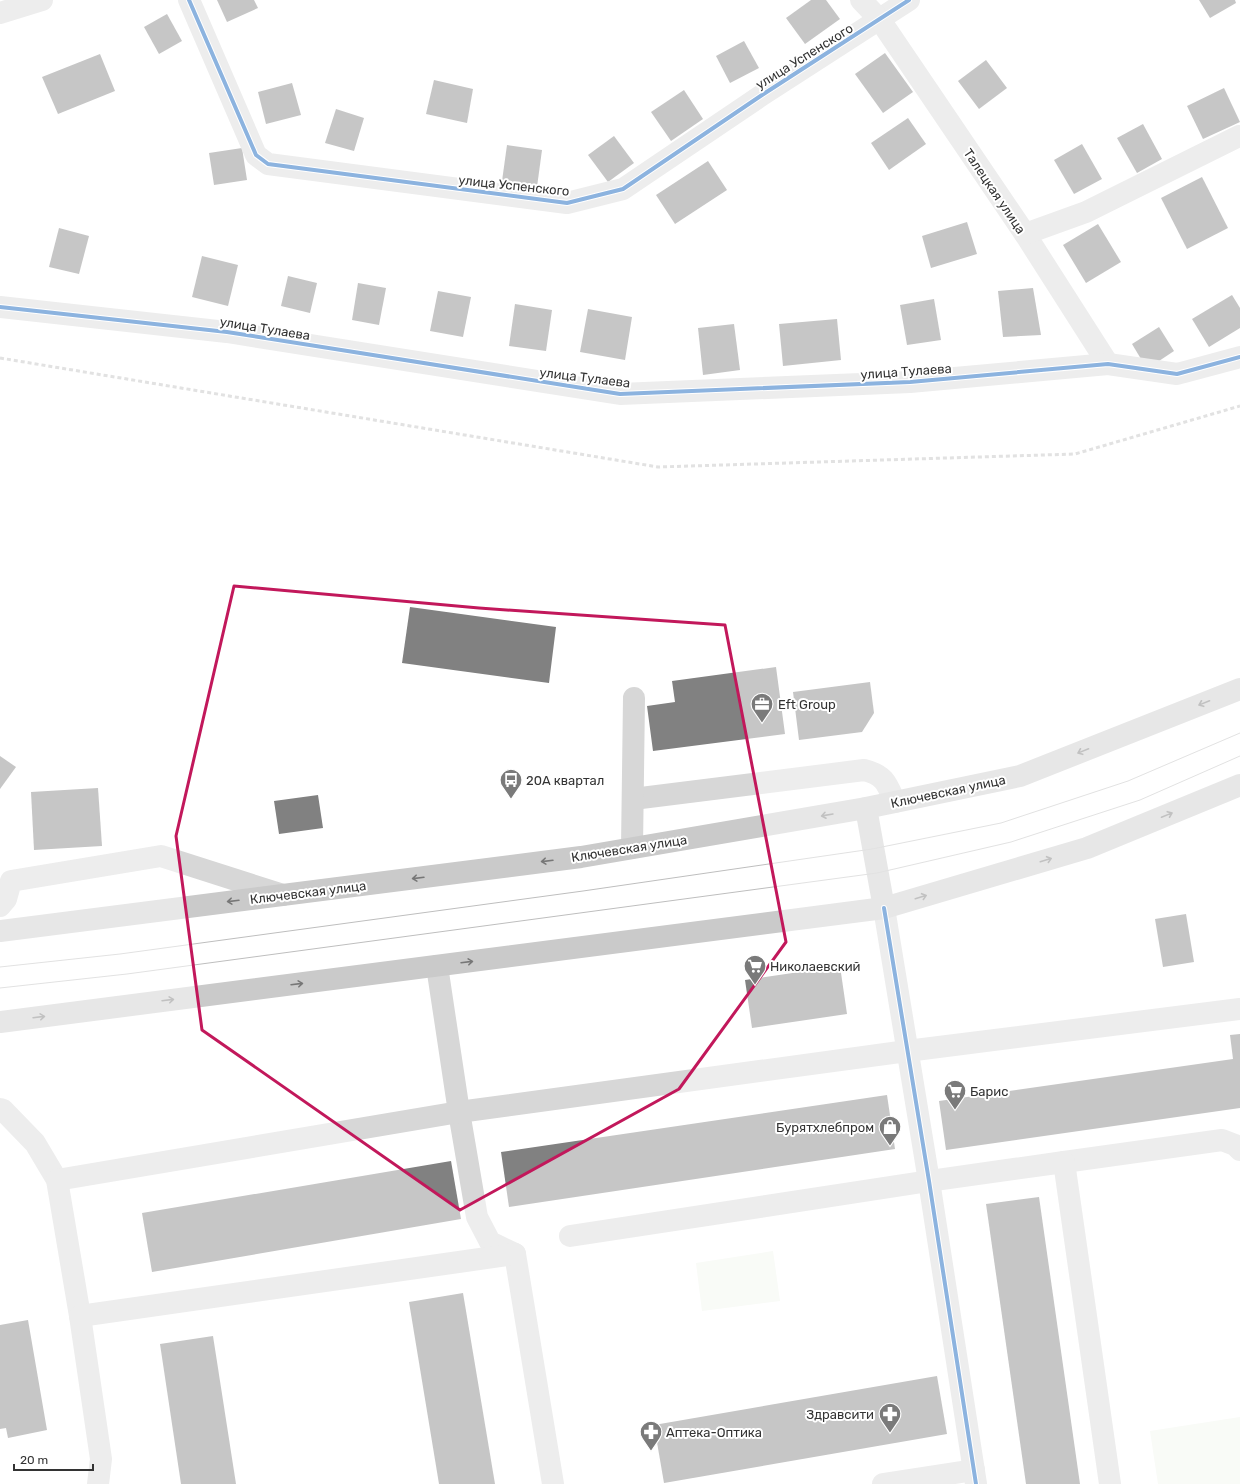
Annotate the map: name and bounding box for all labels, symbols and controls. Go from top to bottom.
street label: улица Успенского [753,20,856,92]
street label: Талецкая улица [961,146,1029,237]
street label: улица Успенского [458,172,570,199]
street label: улица Тулаева [219,314,311,343]
street label: улица Тулаева [860,361,952,382]
street label: улица Тулаева [539,364,631,391]
office icon: Eft Group [749,691,775,724]
place label: Eft Group [778,697,836,712]
one-way arrow [1198,700,1210,707]
one-way arrow [1077,748,1089,755]
bus stop icon: 20А квартал [498,767,524,800]
street label: Ключевская улица [889,772,1007,811]
place label: 20А квартал [526,773,604,788]
one-way arrow [1161,810,1173,818]
one-way arrow [821,811,834,819]
street label: Ключевская улица [570,832,688,865]
one-way arrow [1039,856,1052,863]
one-way arrow [541,857,554,865]
one-way arrow [412,874,425,882]
street label: Ключевская улица [249,878,367,907]
one-way arrow [914,893,927,900]
one-way arrow [227,897,240,905]
supermarket icon: Николаевский [742,953,768,986]
one-way arrow [460,958,473,966]
place label: Николаевский [770,959,860,974]
one-way arrow [290,980,303,988]
one-way arrow [161,997,174,1004]
one-way arrow [32,1013,45,1021]
supermarket icon: Барис [942,1078,968,1111]
place label: Барис [970,1084,1008,1099]
shop icon: Бурятхлебпром [877,1114,903,1147]
place label: Бурятхлебпром [776,1120,874,1135]
pharmacy icon: Здравсити [877,1401,903,1434]
place label: Здравсити [806,1407,874,1422]
pharmacy icon: Аптека-Оптика [638,1419,664,1452]
place label: Аптека-Оптика [666,1425,762,1440]
scale bar [14,1446,93,1472]
text: 20 m [20,1453,48,1467]

